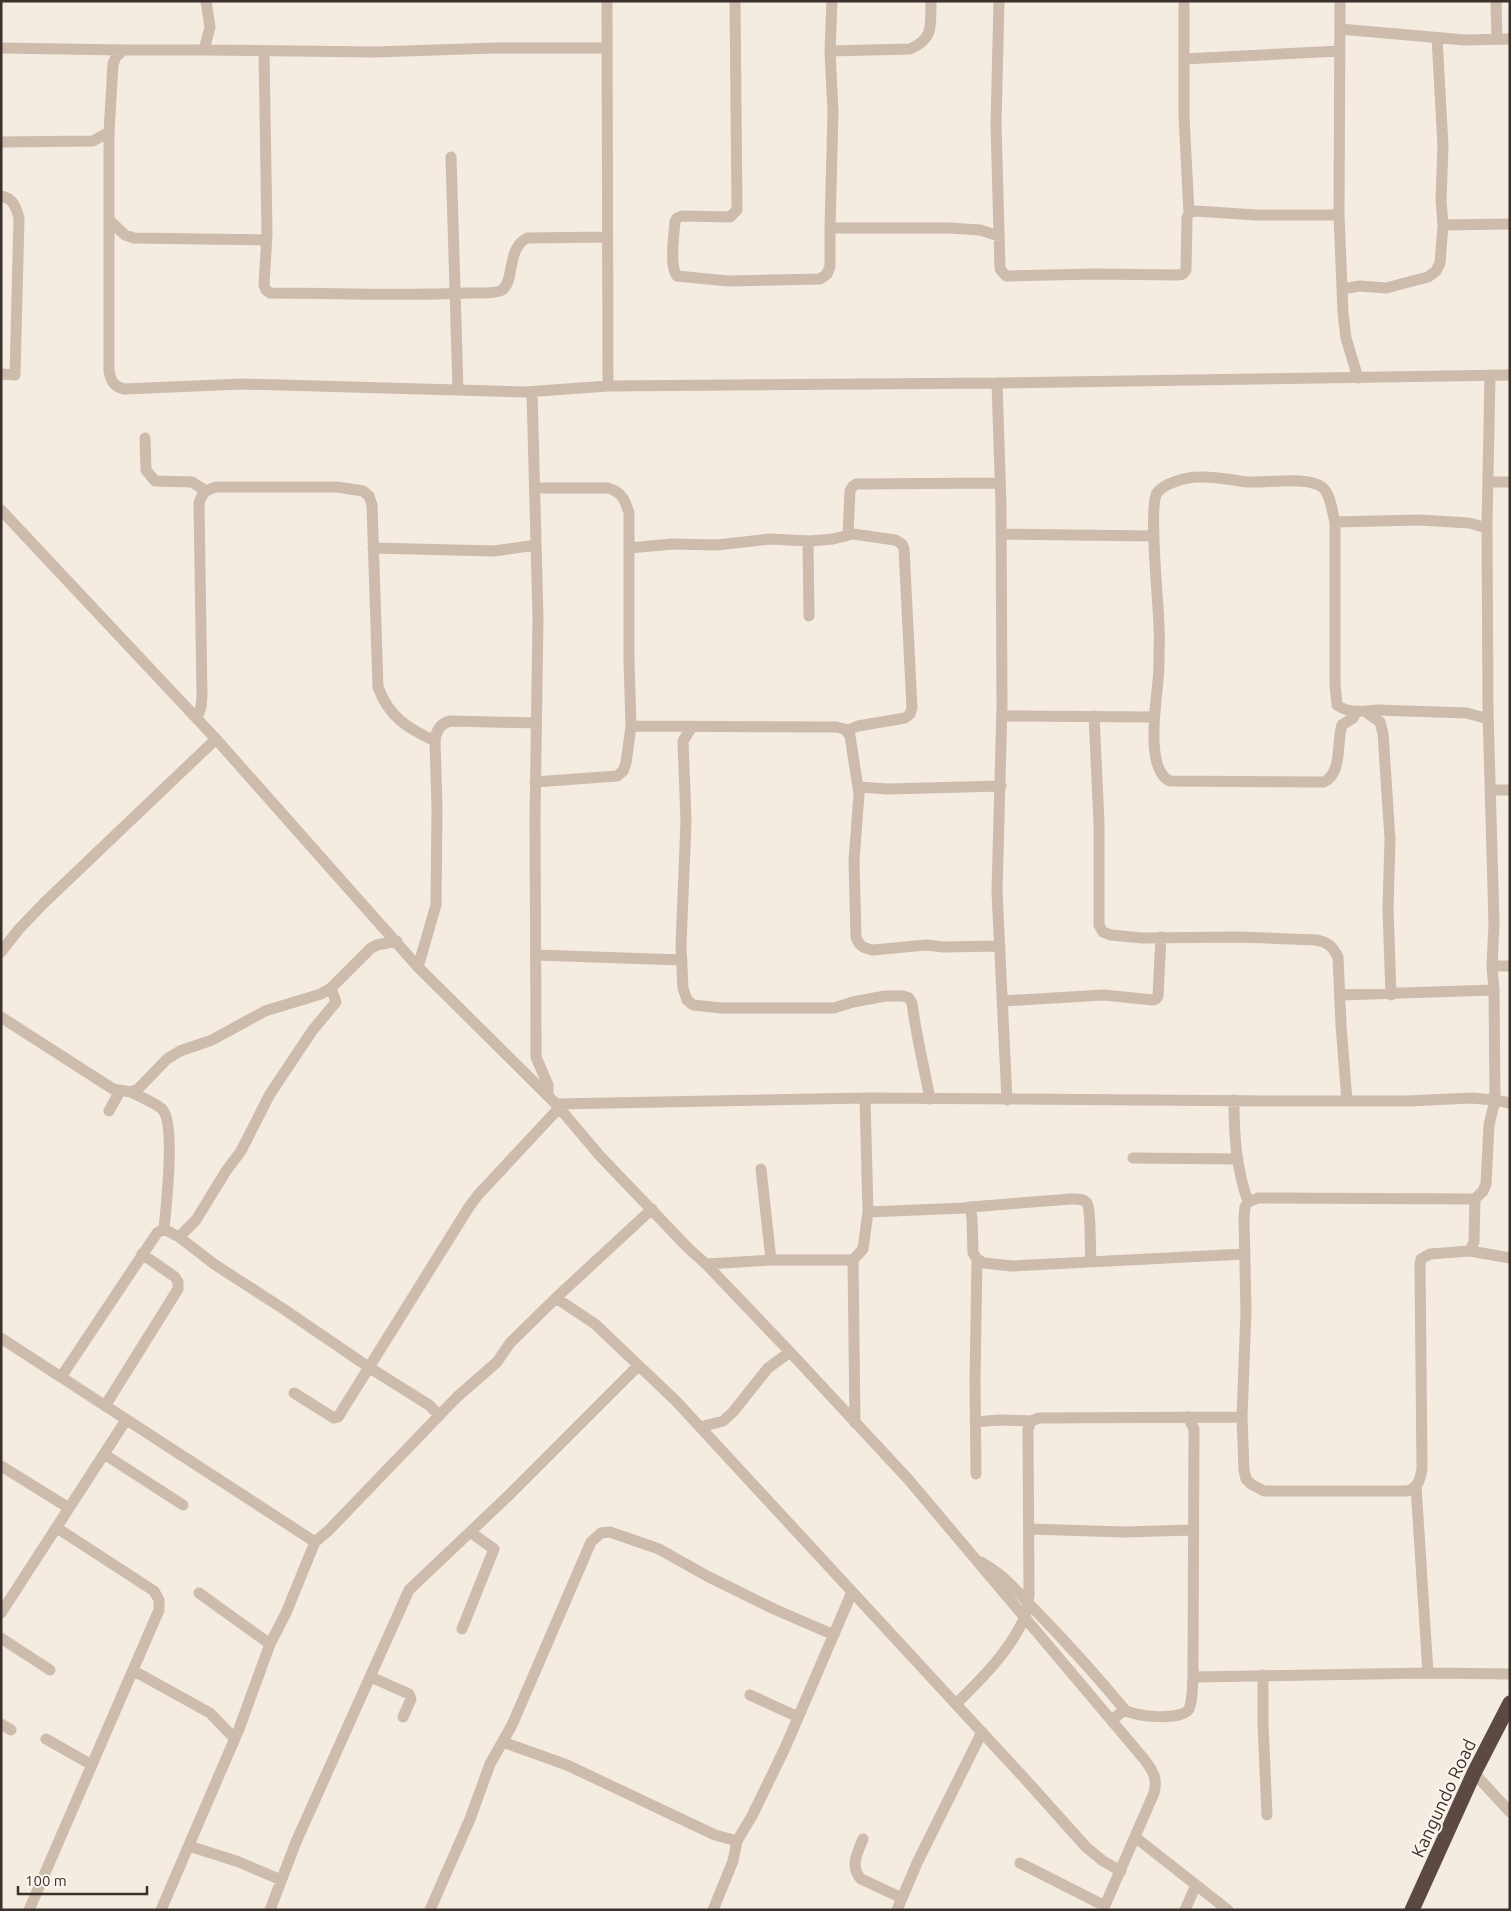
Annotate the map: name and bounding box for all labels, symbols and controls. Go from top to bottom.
street label: Kangundo Road [1407,1736,1479,1860]
scale bar [18,1864,146,1896]
text: 100 m [25,1872,67,1889]

